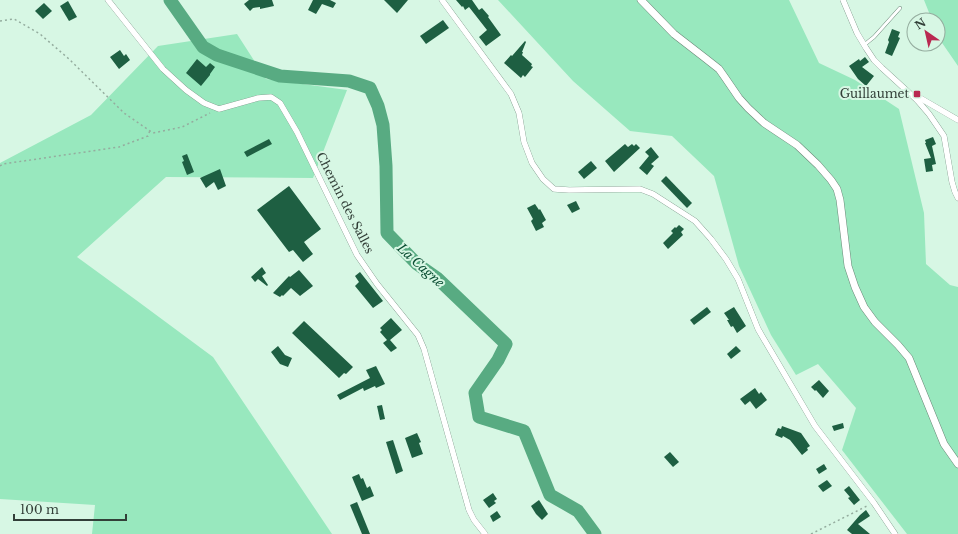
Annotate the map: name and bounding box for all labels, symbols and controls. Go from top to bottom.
north arrow [906,12,946,52]
text: N [912,15,929,32]
place label: Guillaumet [840,86,909,101]
marker: Guillaumet [912,89,922,99]
street label: Chemin des Salles [313,150,378,256]
water label: La Cagne [393,239,448,291]
scale bar [14,496,126,522]
text: 100 m [20,502,59,517]

